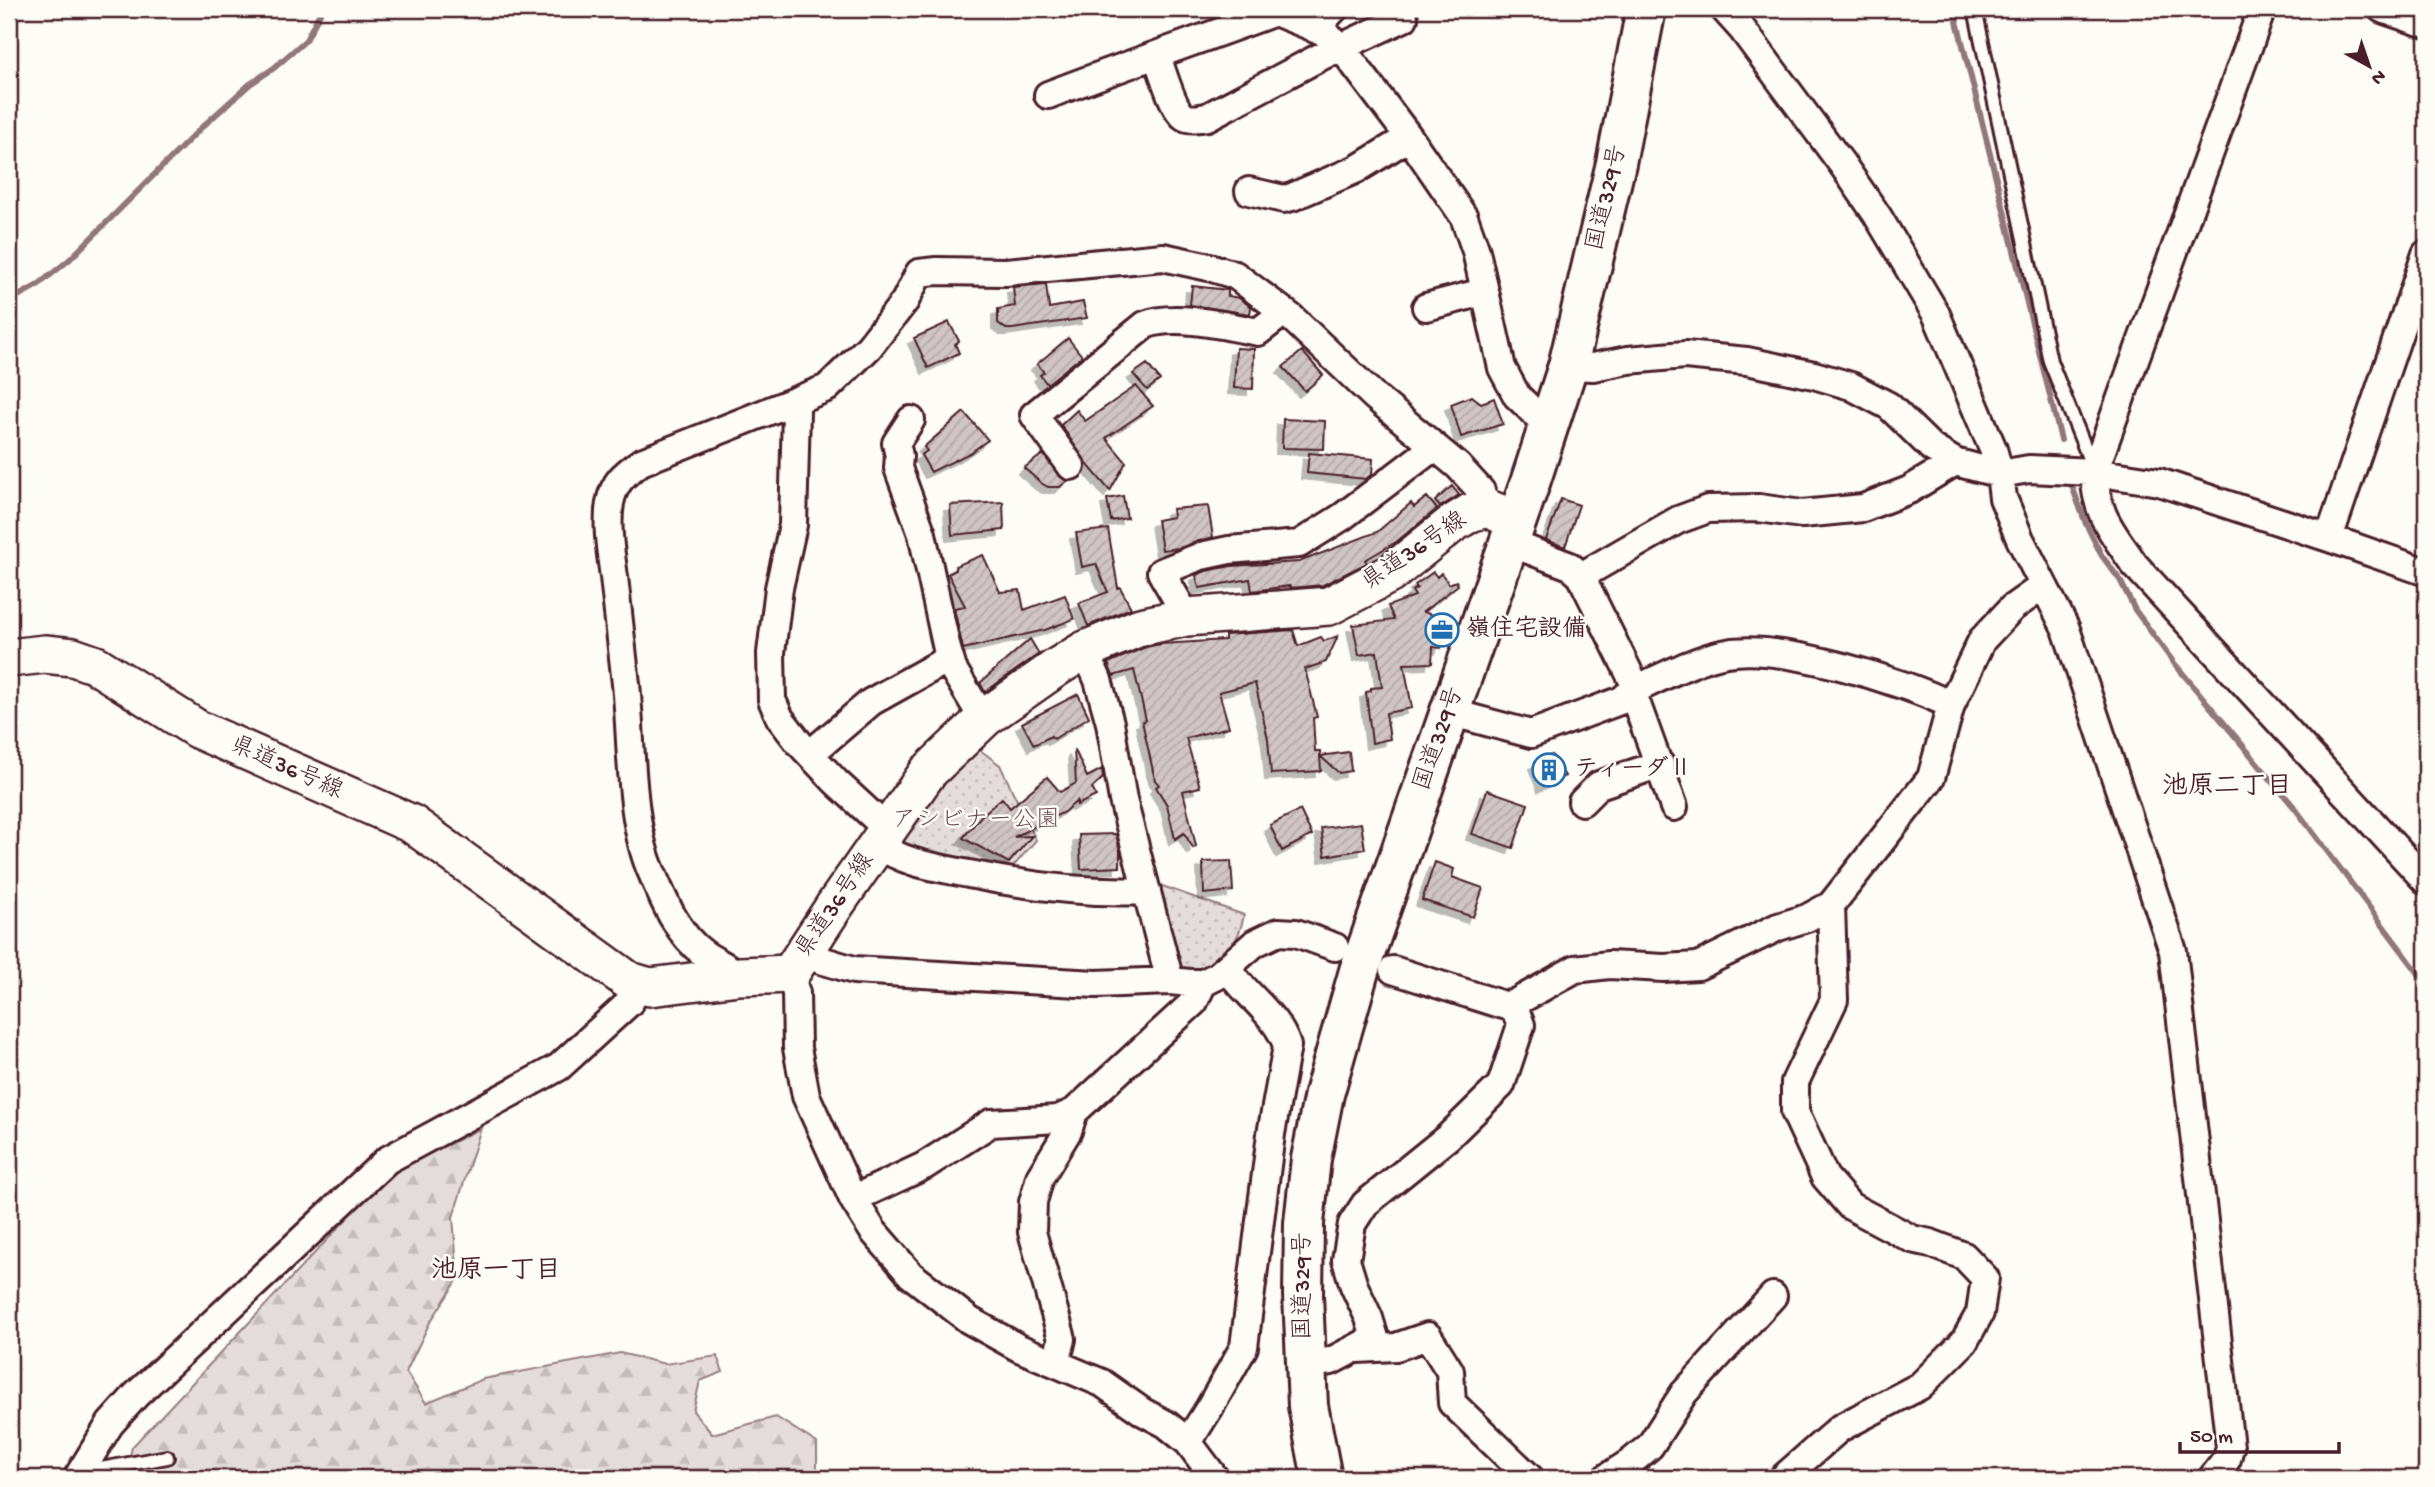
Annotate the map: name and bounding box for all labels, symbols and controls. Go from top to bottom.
north arrow [2334,32,2404,102]
text: N [2366,64,2390,89]
street label: 国道329号 [1581,142,1634,254]
street label: 県道36号線 [1356,505,1473,598]
office icon: 嶺住宅設備 [1423,611,1461,649]
place label: 嶺住宅設備 [1466,615,1586,645]
street label: 国道329号 [1408,683,1471,795]
street label: 県道36号線 [225,730,347,807]
building icon: ティーダⅡ [1530,751,1568,789]
place label: ティーダⅡ [1574,755,1693,785]
district label: 池原二丁目 [2162,772,2292,804]
park label: アシビナー公園 [892,807,1060,836]
street label: 県道36号線 [789,847,882,964]
street label: 国道329号 [1289,1232,1319,1340]
district label: 池原一丁目 [431,1256,561,1288]
scale bar [2180,1410,2339,1454]
text: 50 m [2190,1426,2233,1451]

